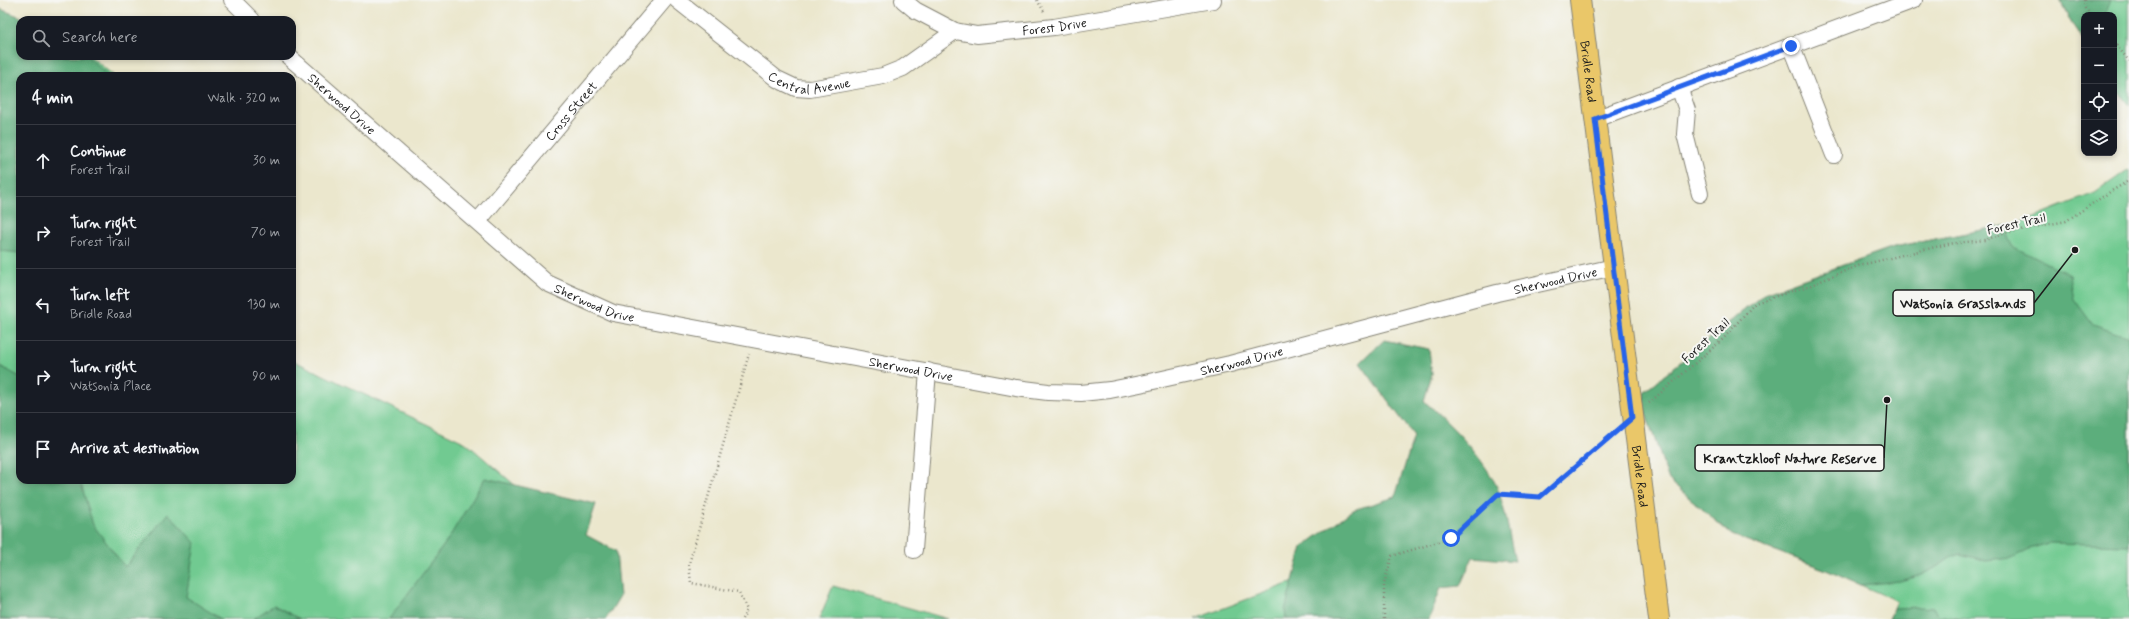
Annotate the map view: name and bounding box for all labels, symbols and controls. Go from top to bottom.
map controls [2081,12,2117,156]
button: + [2081,12,2117,48]
street label: Forest Drive [1021,15,1088,40]
search box [16,16,296,60]
icon: search [30,27,52,49]
text: Search here [62,28,138,48]
route end [1782,37,1800,55]
street label: Bridle Road [1575,40,1600,104]
button: − [2081,48,2117,84]
street label: Central Avenue [764,68,852,99]
street label: Sherwood Drive [303,70,379,139]
street label: Cross Street [542,79,602,145]
button: locate [2081,84,2117,120]
text: 4 min [32,87,73,109]
text: Walk · 320 m [207,90,280,107]
button: layers [2081,120,2117,156]
text: Continue [70,142,126,162]
icon: ahead [32,150,54,172]
text: 30 m [253,152,280,169]
text: Forest Trail [70,162,130,179]
street label: Forest Trail [1985,209,2048,239]
text: Turn right [70,214,137,234]
icon: right [32,222,54,244]
text: 70 m [251,224,280,241]
text: Forest Trail [70,234,130,251]
street label: Sherwood Drive [1512,264,1599,299]
street label: Sherwood Drive [551,280,636,327]
text: Turn left [70,286,130,306]
callout: Watsonia Grasslands [1893,290,2034,316]
icon: left [32,294,54,316]
text: Watsonia Grasslands [1899,295,2027,313]
text: 130 m [247,296,280,313]
text: Bridle Road [70,306,132,323]
street label: Forest Trail [1678,314,1734,368]
street label: Sherwood Drive [1199,343,1285,380]
street label: Sherwood Drive [867,354,954,386]
text: Turn right [70,358,137,378]
icon: right [32,366,54,388]
text: 90 m [252,368,280,385]
text: Watsonia Place [70,378,152,395]
icon: arrive [32,438,54,460]
text: Arrive at destination [70,439,199,459]
street label: Bridle Road [1627,444,1652,508]
callout: Krantzkloof Nature Reserve [1695,445,1884,471]
text: Krantzkloof Nature Reserve [1703,450,1877,468]
route start [1442,529,1460,547]

